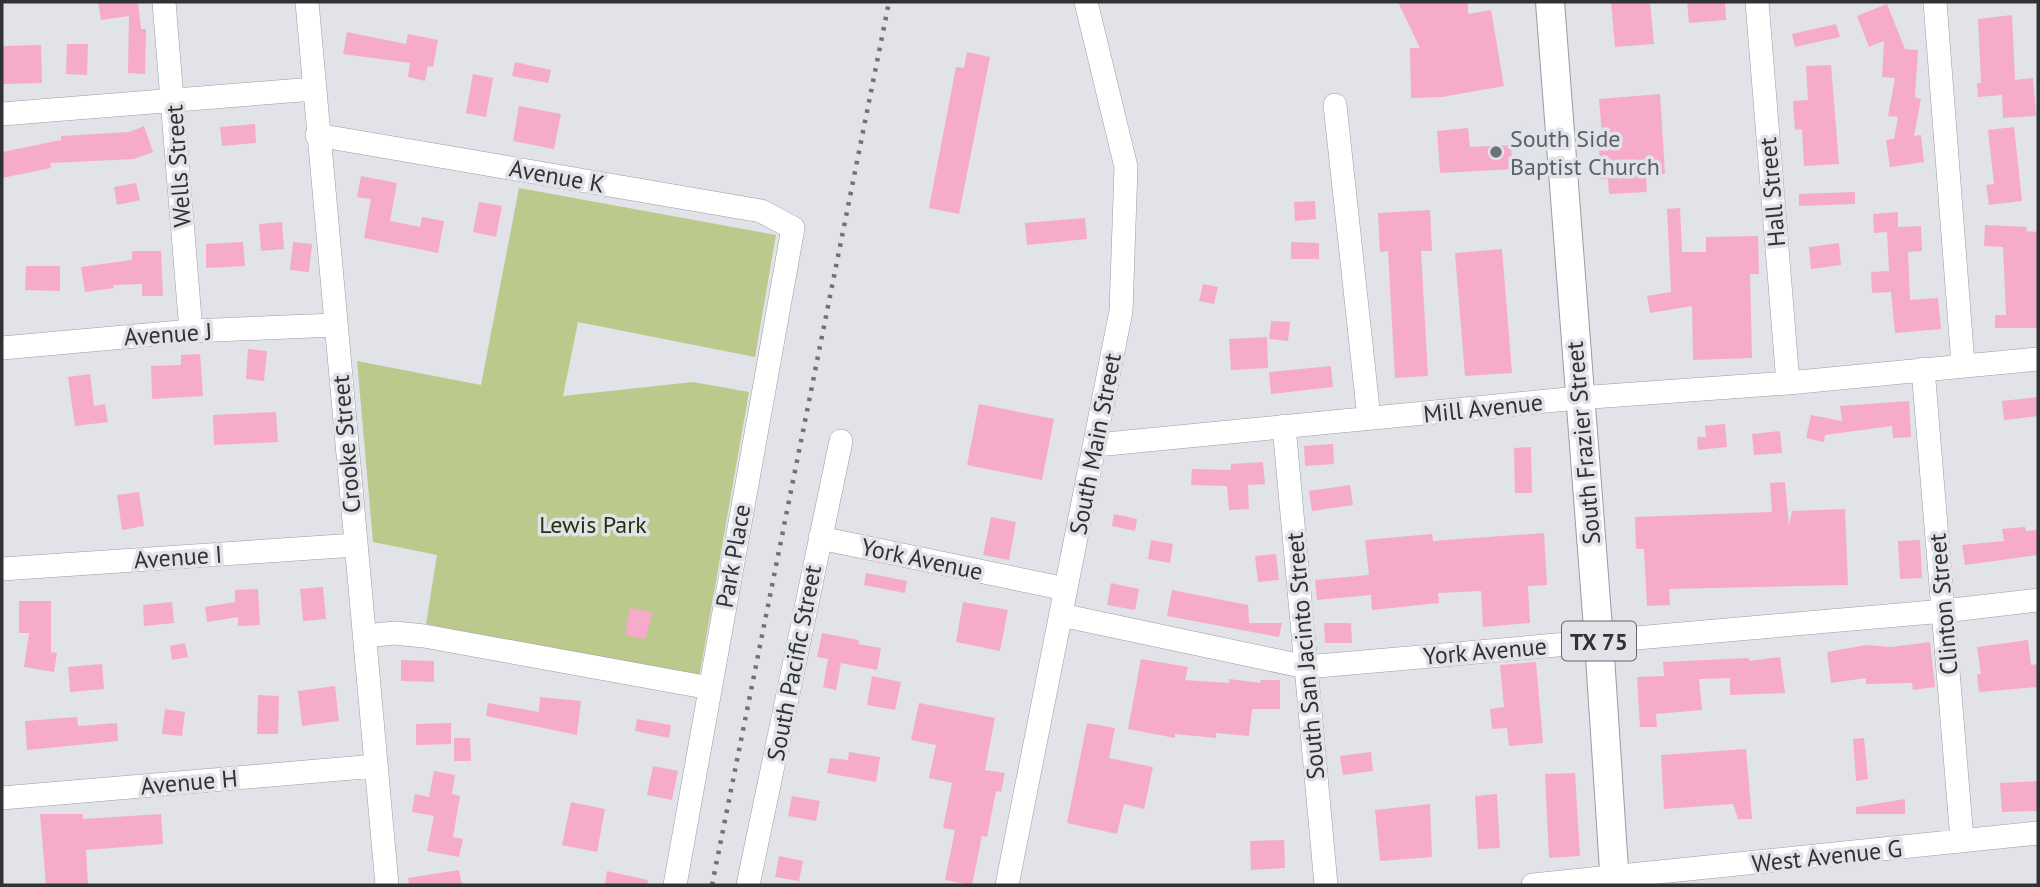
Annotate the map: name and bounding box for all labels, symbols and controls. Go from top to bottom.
street label: Wells Street [158,104,198,228]
place label: South Side Baptist Church [1510,123,1660,182]
street label: Hall Street [1752,136,1792,248]
marker: South Side Baptist Church [1488,144,1504,160]
street label: Avenue K [507,152,607,200]
street label: Avenue J [123,315,213,353]
street label: South Frazier Street [1559,340,1607,546]
street label: South Main Street [1062,351,1128,537]
street label: Crooke Street [325,374,367,514]
street label: Mill Avenue [1422,386,1544,430]
street label: Park Place [709,502,757,610]
park label: Lewis Park [539,509,647,540]
street label: York Avenue [858,531,986,587]
street label: South San Jacinto Street [1279,531,1331,781]
street label: Clinton Street [1921,532,1965,676]
street label: Avenue I [133,538,223,576]
street label: South Pacific Street [760,562,828,764]
road number: TX 75 [1562,622,1636,660]
street label: York Avenue [1422,630,1548,672]
street label: Avenue H [139,762,239,802]
street label: West Avenue G [1750,833,1904,879]

